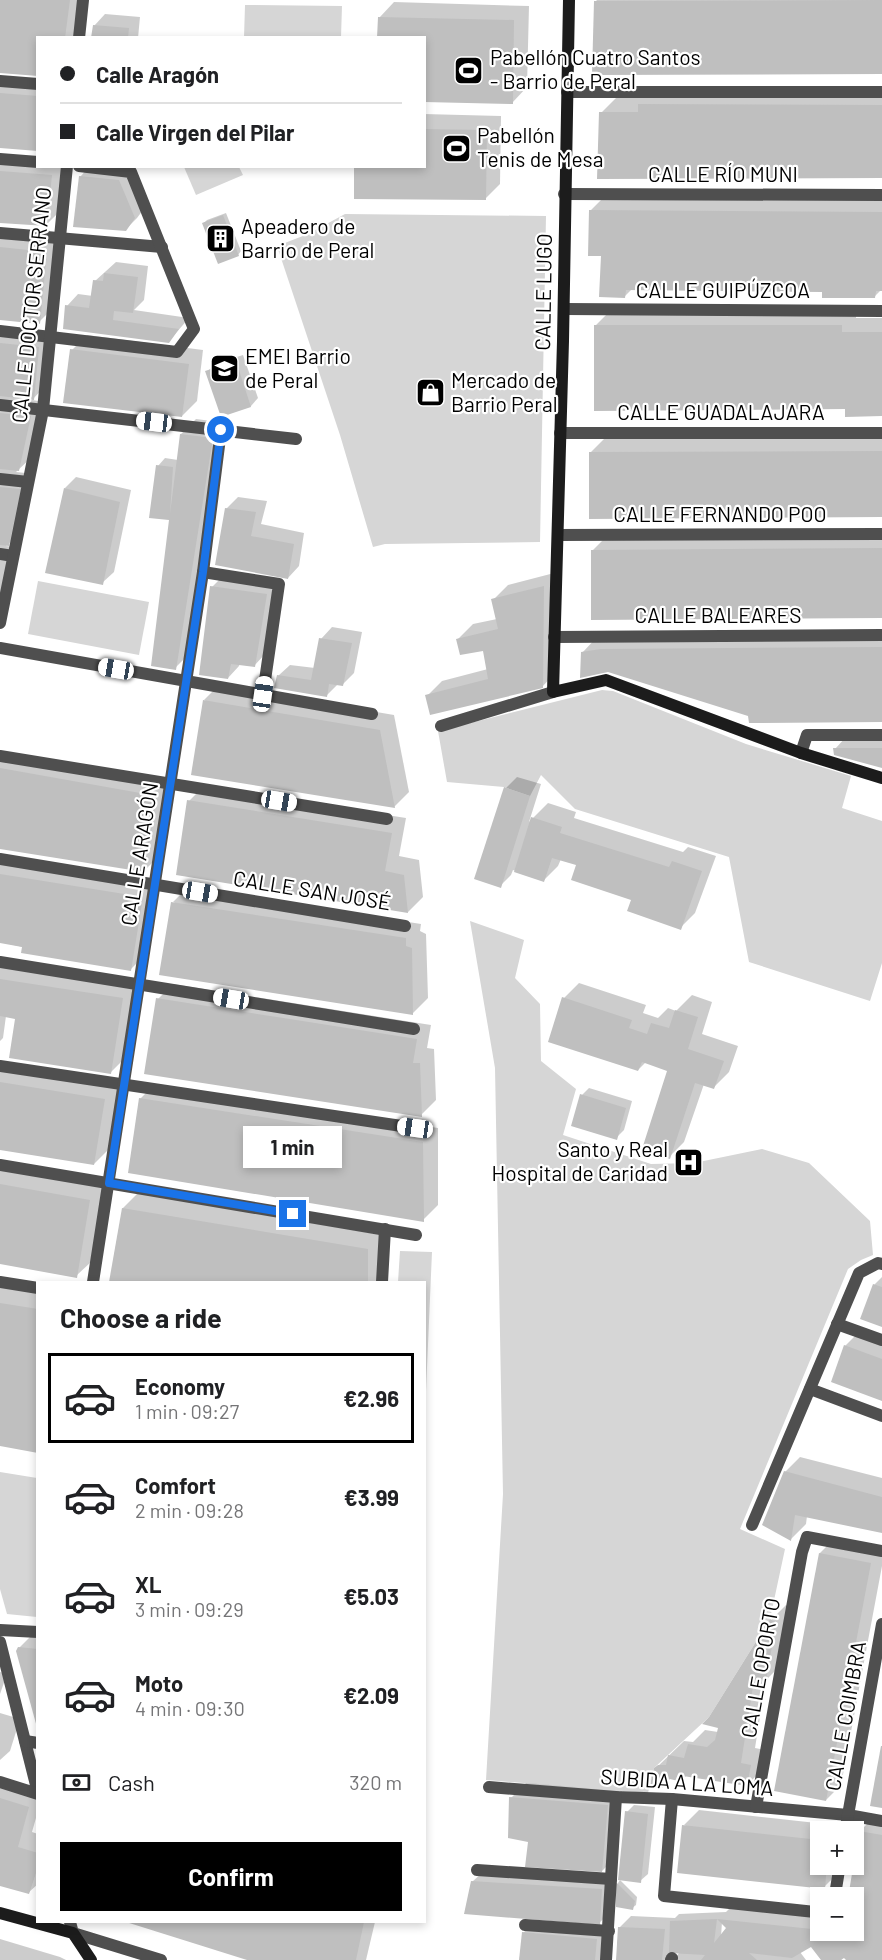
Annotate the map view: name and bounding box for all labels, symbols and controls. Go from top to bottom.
place label: Pabellón Cuatro Santos - Barrio de Peral [490,44,701,93]
sports icon: Pabellón Cuatro Santos - Barrio de Peral [453,54,485,86]
text: Calle Aragón [96,61,219,87]
text: Calle Virgen del Pilar [96,119,294,145]
place label: Pabellón Tenis de Mesa [477,122,603,171]
sports icon: Pabellón Tenis de Mesa [440,132,472,164]
street label: CALLE RÍO MUNI [648,161,798,186]
street label: CALLE DOCTOR SERRANO [6,186,55,424]
place label: Apeadero de Barrio de Peral [241,213,374,262]
building icon: Apeadero de Barrio de Peral [204,223,236,255]
street label: CALLE LUGO [529,233,556,351]
street label: CALLE GUIPÚZCOA [636,277,810,302]
place label: EMEI Barrio de Peral [245,343,351,392]
school or university icon: EMEI Barrio de Peral [208,353,240,385]
place label: Mercado de Barrio Peral [451,367,557,416]
shop icon: Mercado de Barrio Peral [414,377,446,409]
street label: CALLE GUADALAJARA [617,399,825,424]
car [135,411,173,433]
route start [207,416,234,443]
street label: CALLE FERNANDO POO [613,501,827,526]
street label: CALLE BALEARES [635,602,801,627]
car [97,657,135,681]
car [252,675,274,713]
street label: CALLE ARAGÓN [115,780,162,927]
car [260,789,298,813]
street label: CALLE SAN JOSÉ [232,865,393,914]
car [181,880,219,904]
car [212,987,250,1011]
car [396,1117,434,1139]
callout: 1 min [244,1127,342,1169]
text: 1 min [271,1135,314,1159]
place label: Santo y Real Hospital de Caridad [492,1136,668,1185]
hospital icon: Santo y Real Hospital de Caridad [673,1146,705,1178]
route end [279,1200,306,1227]
text: Choose a ride [60,1301,222,1333]
icon: car [63,1371,117,1425]
text: Economy [135,1373,225,1399]
text: €2.96 [343,1385,399,1411]
text: 1 min · 09:27 [135,1399,239,1423]
icon: car [63,1470,117,1524]
text: Comfort [135,1472,216,1498]
text: €3.99 [344,1484,399,1510]
text: 2 min · 09:28 [135,1498,244,1522]
icon: car [63,1569,117,1623]
text: XL [135,1571,161,1597]
text: €5.03 [343,1583,399,1609]
street label: CALLE OPORTO [735,1596,784,1740]
text: 3 min · 09:29 [135,1597,244,1621]
street label: CALLE COIMBRA [819,1638,870,1793]
icon: car [63,1668,117,1722]
text: Moto [135,1670,183,1696]
text: €2.09 [343,1682,399,1708]
text: 4 min · 09:30 [135,1696,245,1720]
street label: SUBIDA A LA LOMA [600,1763,775,1800]
icon: cash [60,1766,93,1799]
text: Cash [108,1769,155,1795]
text: 320 m [349,1770,402,1794]
map controls [810,1821,864,1941]
button: + [810,1821,864,1875]
button: Confirm [60,1842,402,1911]
button: − [810,1887,864,1941]

